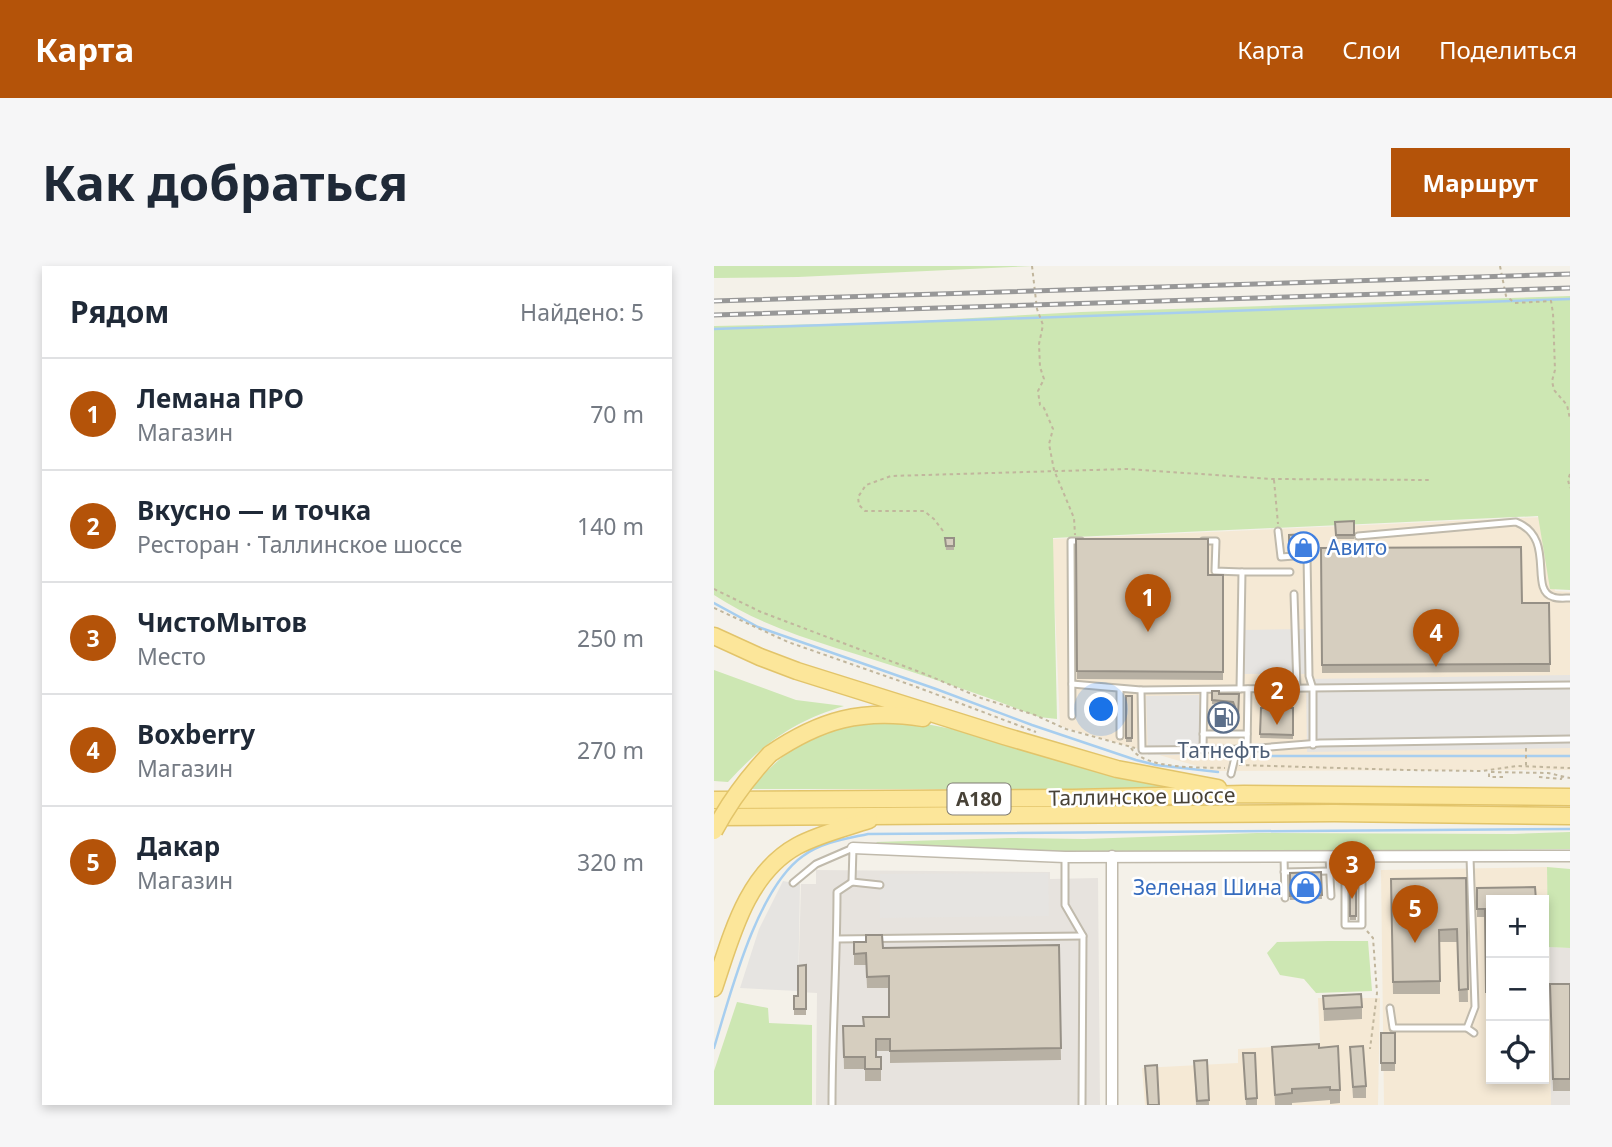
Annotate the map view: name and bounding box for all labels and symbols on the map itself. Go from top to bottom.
shop icon: Авито [1287,530,1321,564]
place label: Авито [1327,533,1387,561]
pin: 1 [1125,574,1171,632]
pin: 4 [1413,609,1459,667]
pin: 2 [1254,667,1300,725]
your location [1084,692,1118,726]
fuel station icon: Татнефть [1207,701,1241,735]
place label: Татнефть [1177,736,1271,764]
street label: Таллинское шоссе [1048,780,1236,812]
road number: A180 [947,784,1010,814]
pin: 3 [1329,841,1375,899]
shop icon: Зеленая Шина [1288,870,1322,904]
place label: Зеленая Шина [1133,873,1282,901]
pin: 5 [1392,885,1438,943]

